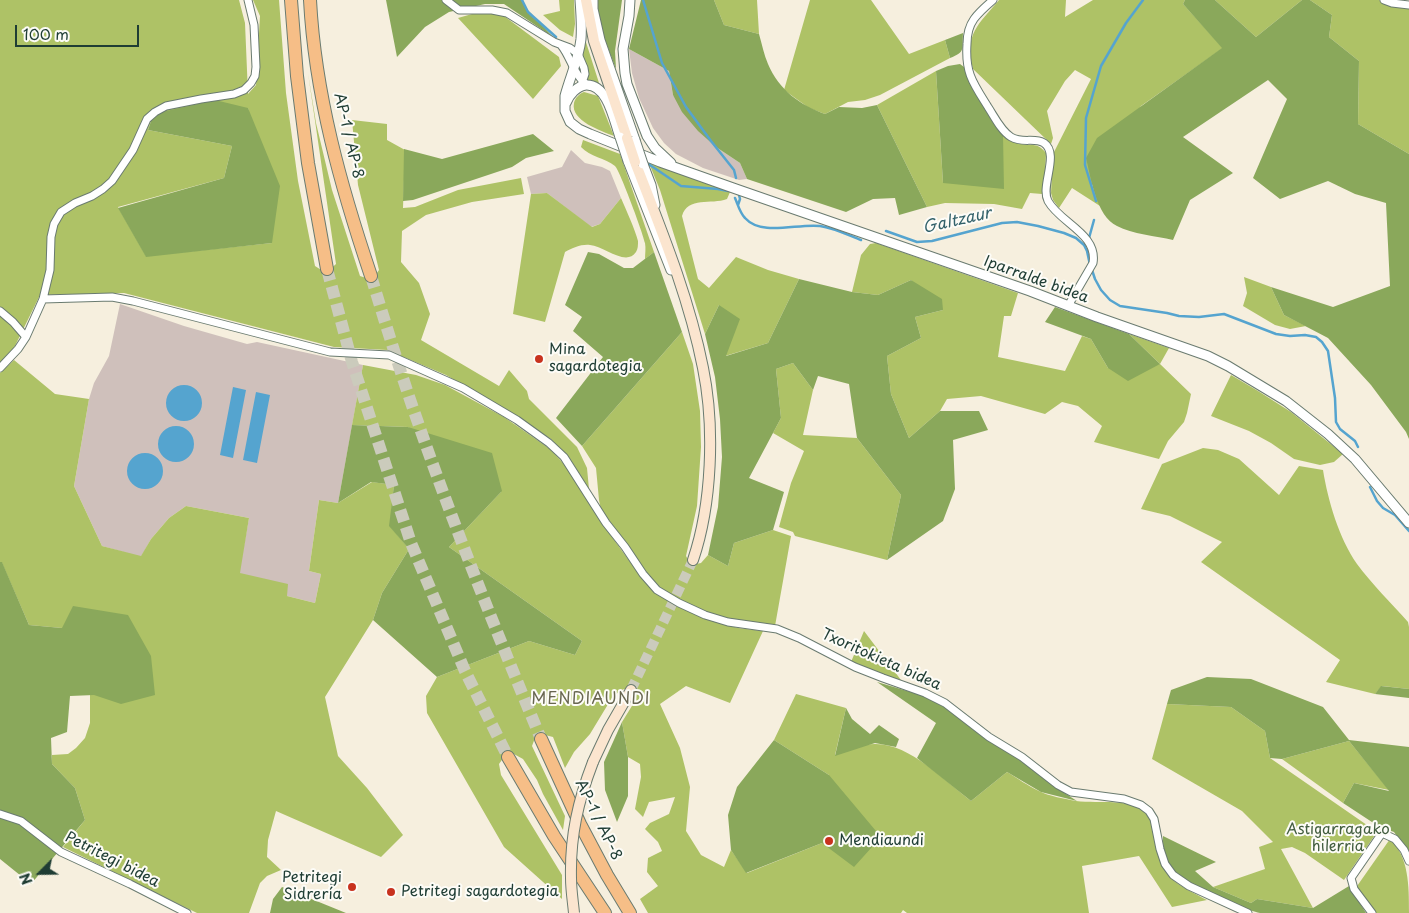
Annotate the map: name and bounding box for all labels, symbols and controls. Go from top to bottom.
scale bar [18,15,141,47]
text: 100 m [23,22,69,45]
street label: AP-1 / AP-8 [329,91,367,181]
water label: Galtzaur [921,204,993,238]
street label: Iparralde bidea [981,253,1091,307]
place label: Mina sagardotegia [549,341,642,376]
marker: Mina sagardotegia [533,353,545,365]
street label: Txoritokieta bidea [818,626,944,694]
district label: MENDIAUNDI [530,690,652,710]
street label: AP-1 / AP-8 [571,777,625,863]
park label: Astigarragako hilerria [1286,821,1390,856]
street label: Petritegi bidea [62,828,162,892]
place label: Mendiaundi [839,832,924,850]
marker: Mendiaundi [823,835,835,847]
north arrow [15,848,65,898]
place label: Petritegi Sidrería [282,869,342,904]
text: N [14,870,38,888]
marker: Petritegi Sidrería [346,881,358,893]
place label: Petritegi sagardotegia [401,883,559,901]
marker: Petritegi sagardotegia [385,886,397,898]

